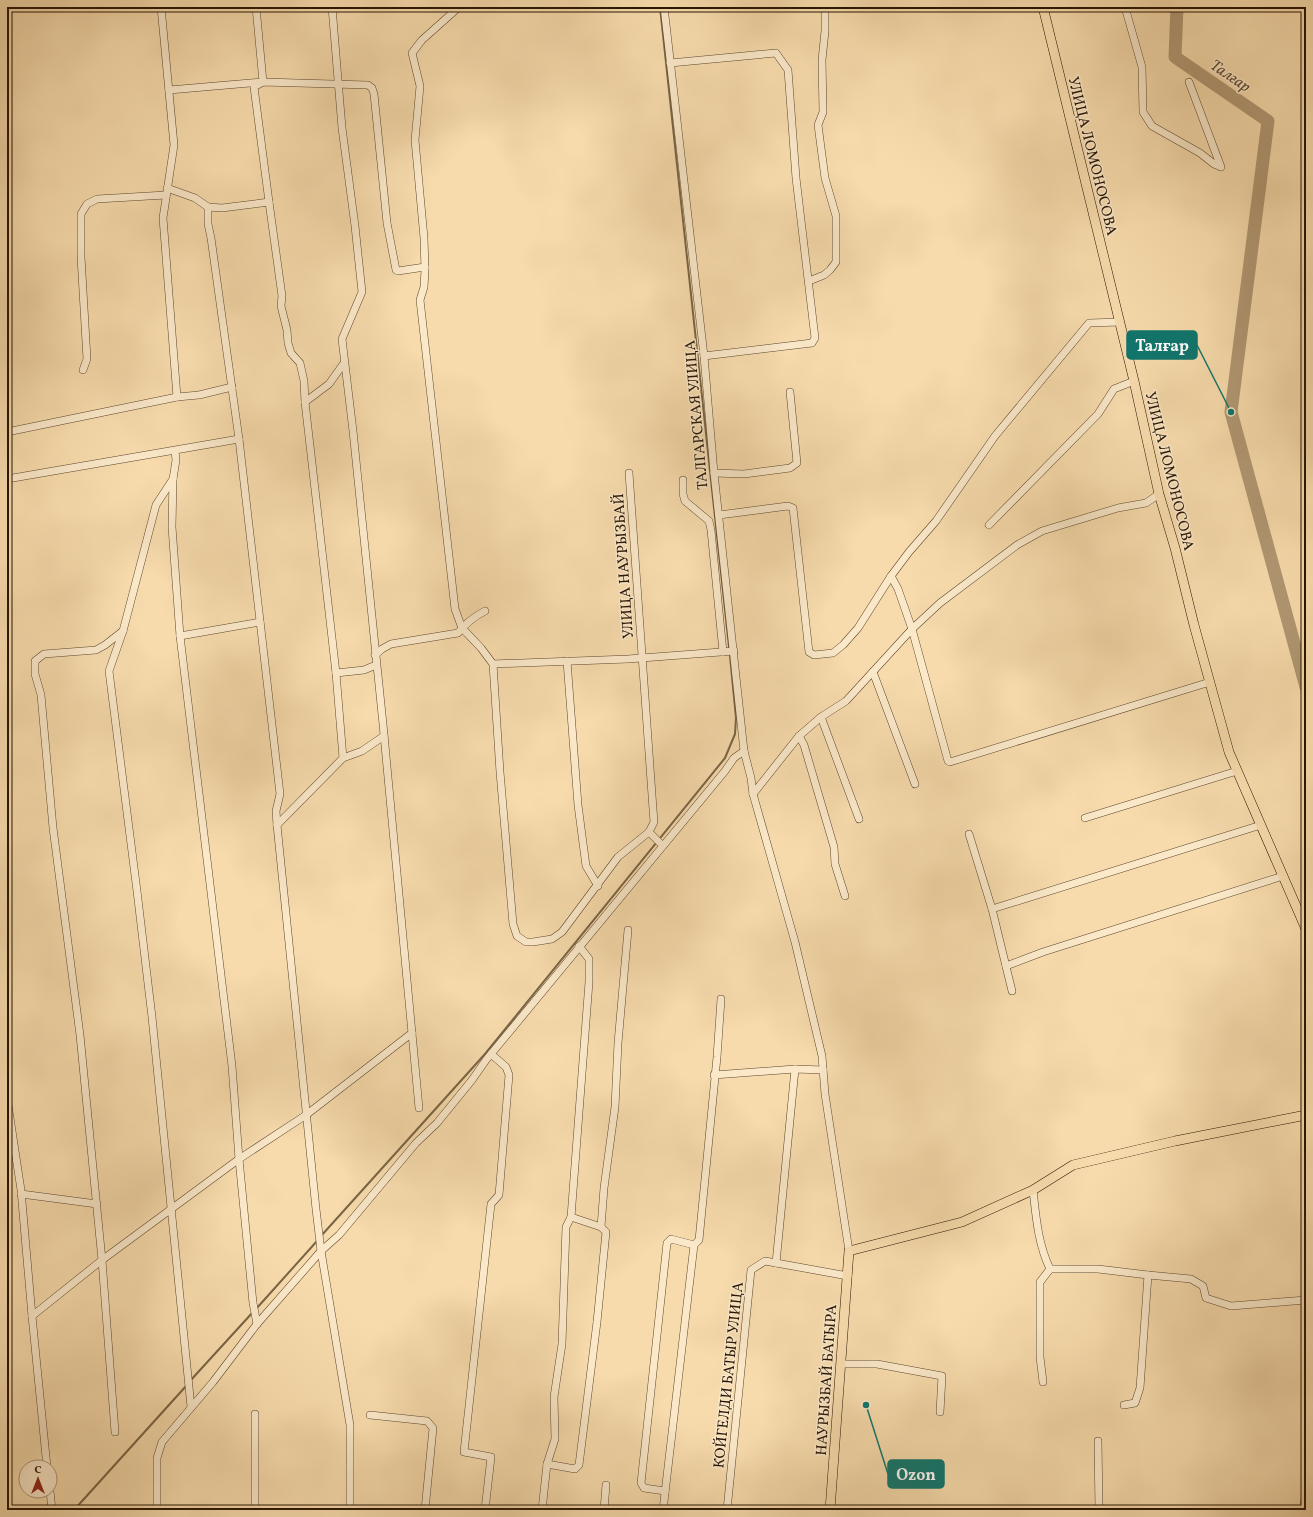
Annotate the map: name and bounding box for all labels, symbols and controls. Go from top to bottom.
water label: Талғар [1205,55,1255,98]
street label: УЛИЦА ЛОМОНОСОВА [1062,75,1122,238]
callout: Талғар [1127,331,1197,359]
text: Талғар [1135,336,1189,358]
street label: ТАЛГАРСКАЯ УЛИЦА [680,339,714,491]
street label: УЛИЦА ЛОМОНОСОВА [1139,390,1199,553]
street label: УЛИЦА НАУРЫЗБАЙ [609,492,640,639]
street label: КОЙГЕЛДИ БАТЫР УЛИЦА [709,1280,750,1469]
street label: НАУРЫЗБАЙ БАТЫРА [812,1303,843,1457]
north arrow [18,1459,58,1499]
callout: Ozon [888,1460,944,1488]
text: С [34,1463,42,1478]
text: Ozon [896,1465,936,1487]

